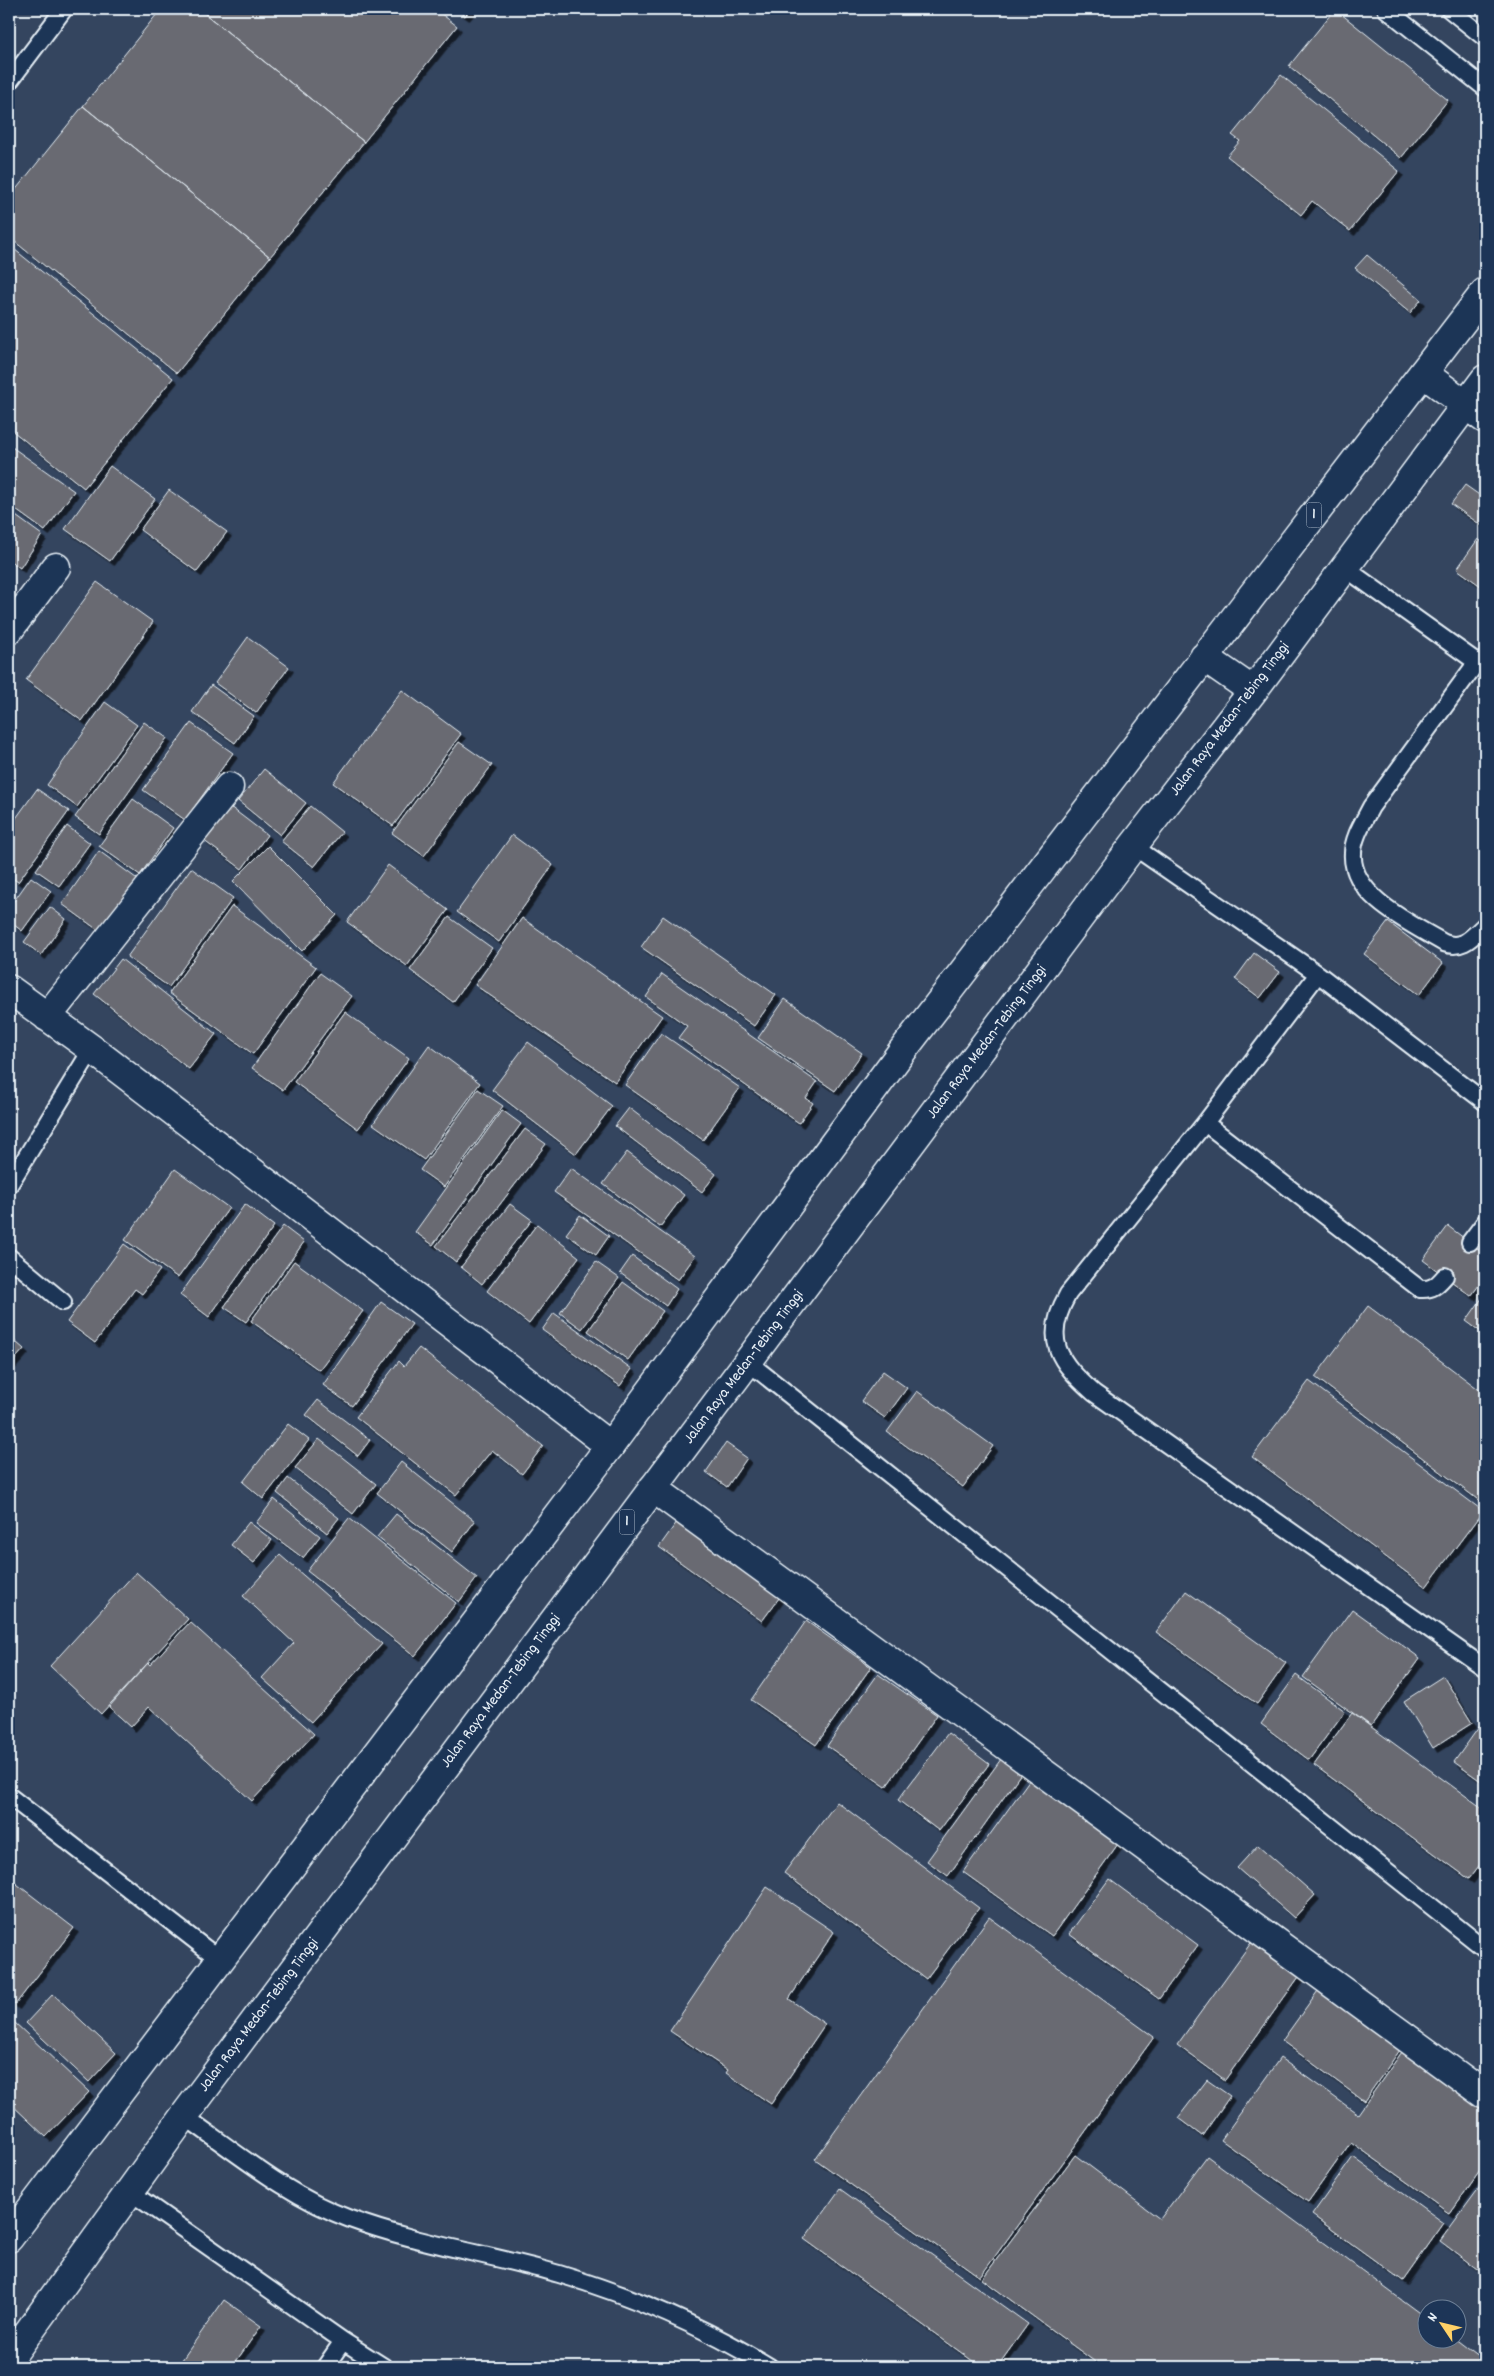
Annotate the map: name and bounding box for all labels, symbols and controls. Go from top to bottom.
road number: 1 [1306,502,1322,528]
street label: Jalan Raya Medan-Tebing Tinggi [1164,637,1296,801]
street label: Jalan Raya Medan-Tebing Tinggi [921,960,1053,1124]
street label: Jalan Raya Medan-Tebing Tinggi [678,1285,810,1449]
road number: 1 [620,1510,634,1534]
street label: Jalan Raya Medan-Tebing Tinggi [435,1609,567,1773]
street label: Jalan Raya Medan-Tebing Tinggi [193,1933,325,2097]
north arrow [1416,2298,1466,2348]
text: N [1423,2309,1443,2326]

